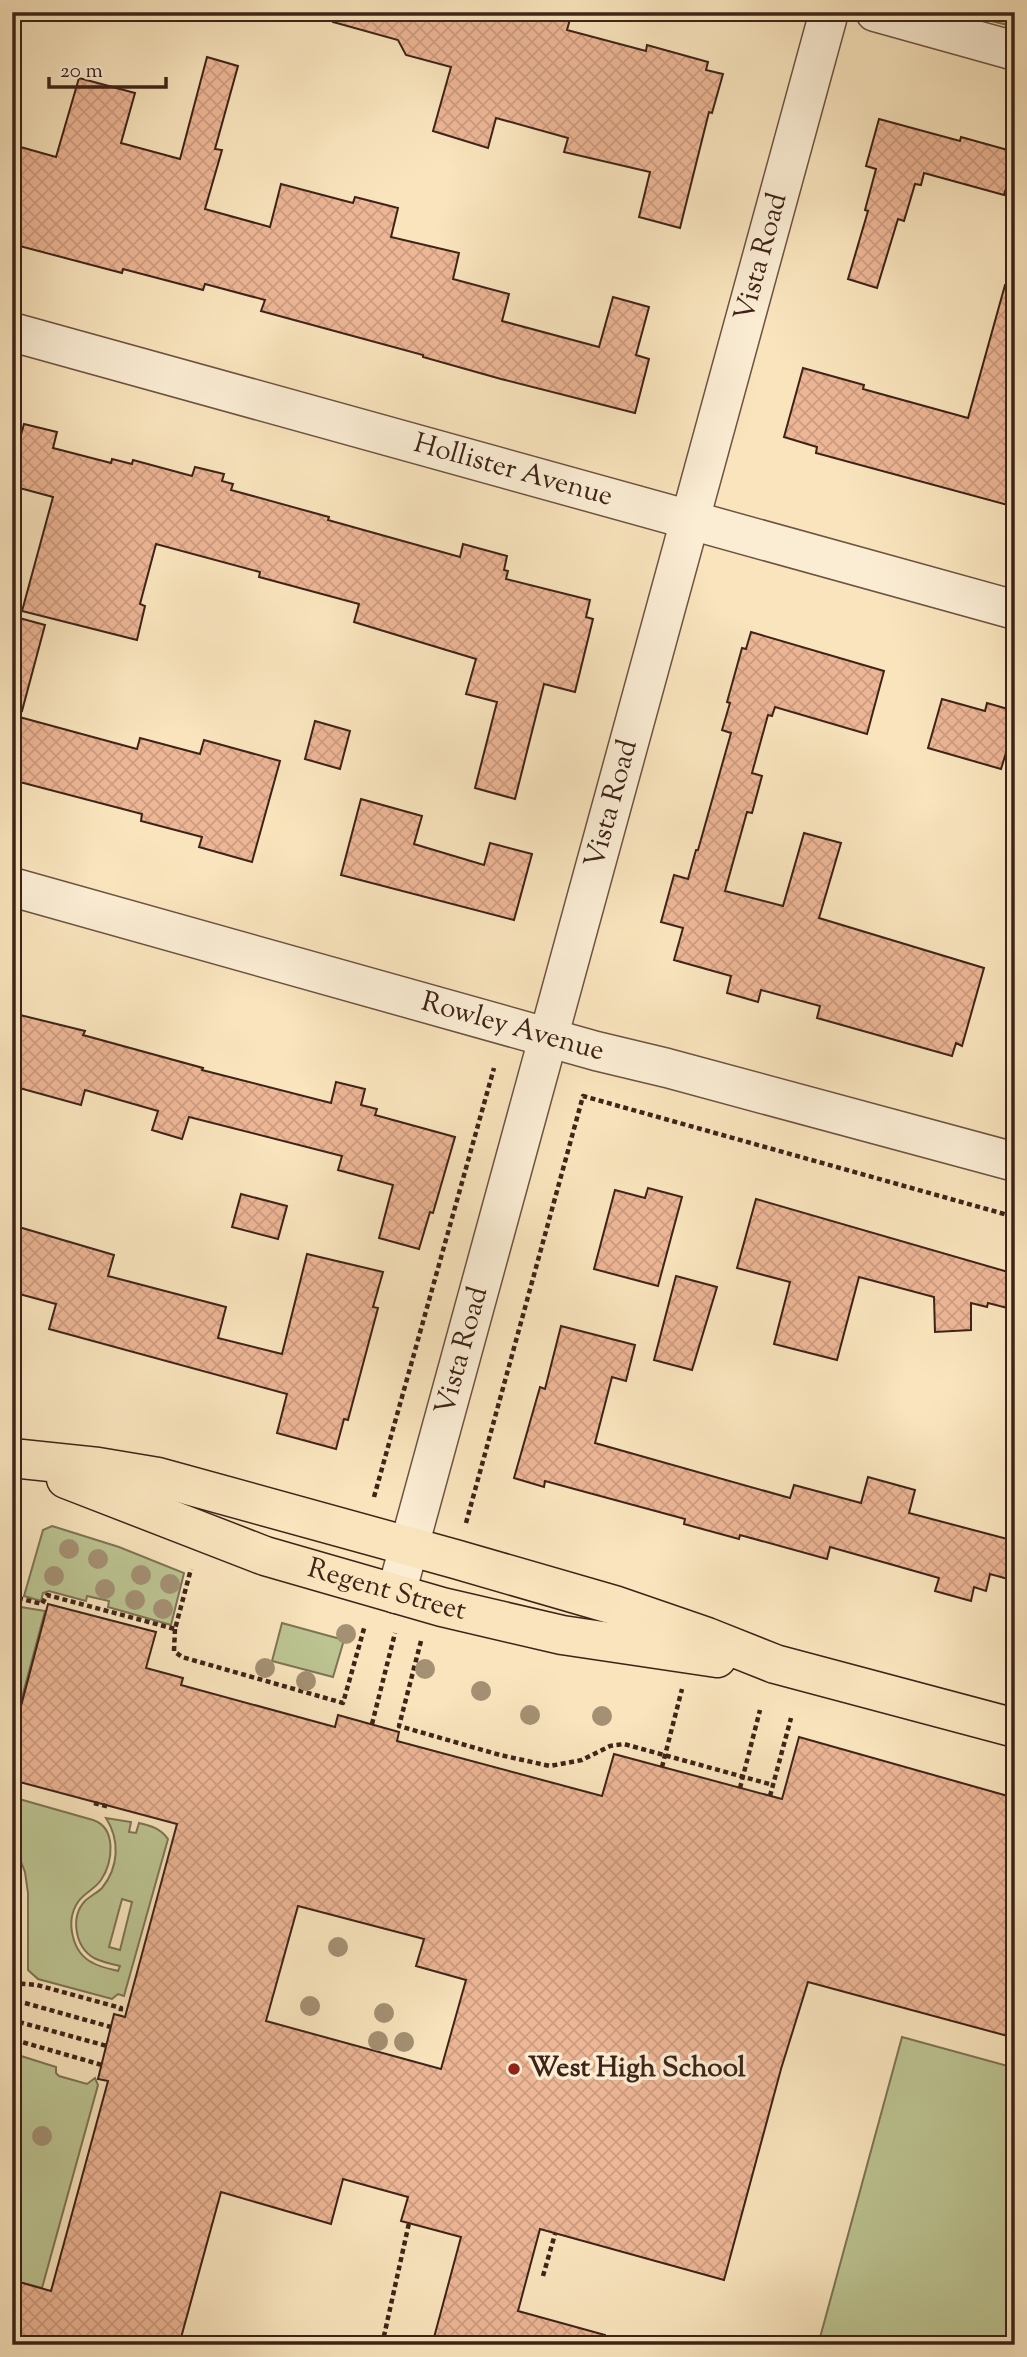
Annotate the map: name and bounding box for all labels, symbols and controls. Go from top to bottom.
scale bar [49,46,166,90]
text: 20 m [60,57,103,87]
street label: Vista Road [725,188,799,326]
street label: Hollister Avenue [409,424,617,518]
street label: Vista Road [576,735,649,873]
street label: Rowley Avenue [417,983,608,1072]
street label: Vista Road [426,1282,499,1420]
street label: Regent Street [303,1549,470,1632]
place label: West High School [528,2049,746,2089]
marker: West High School [506,2061,522,2077]

